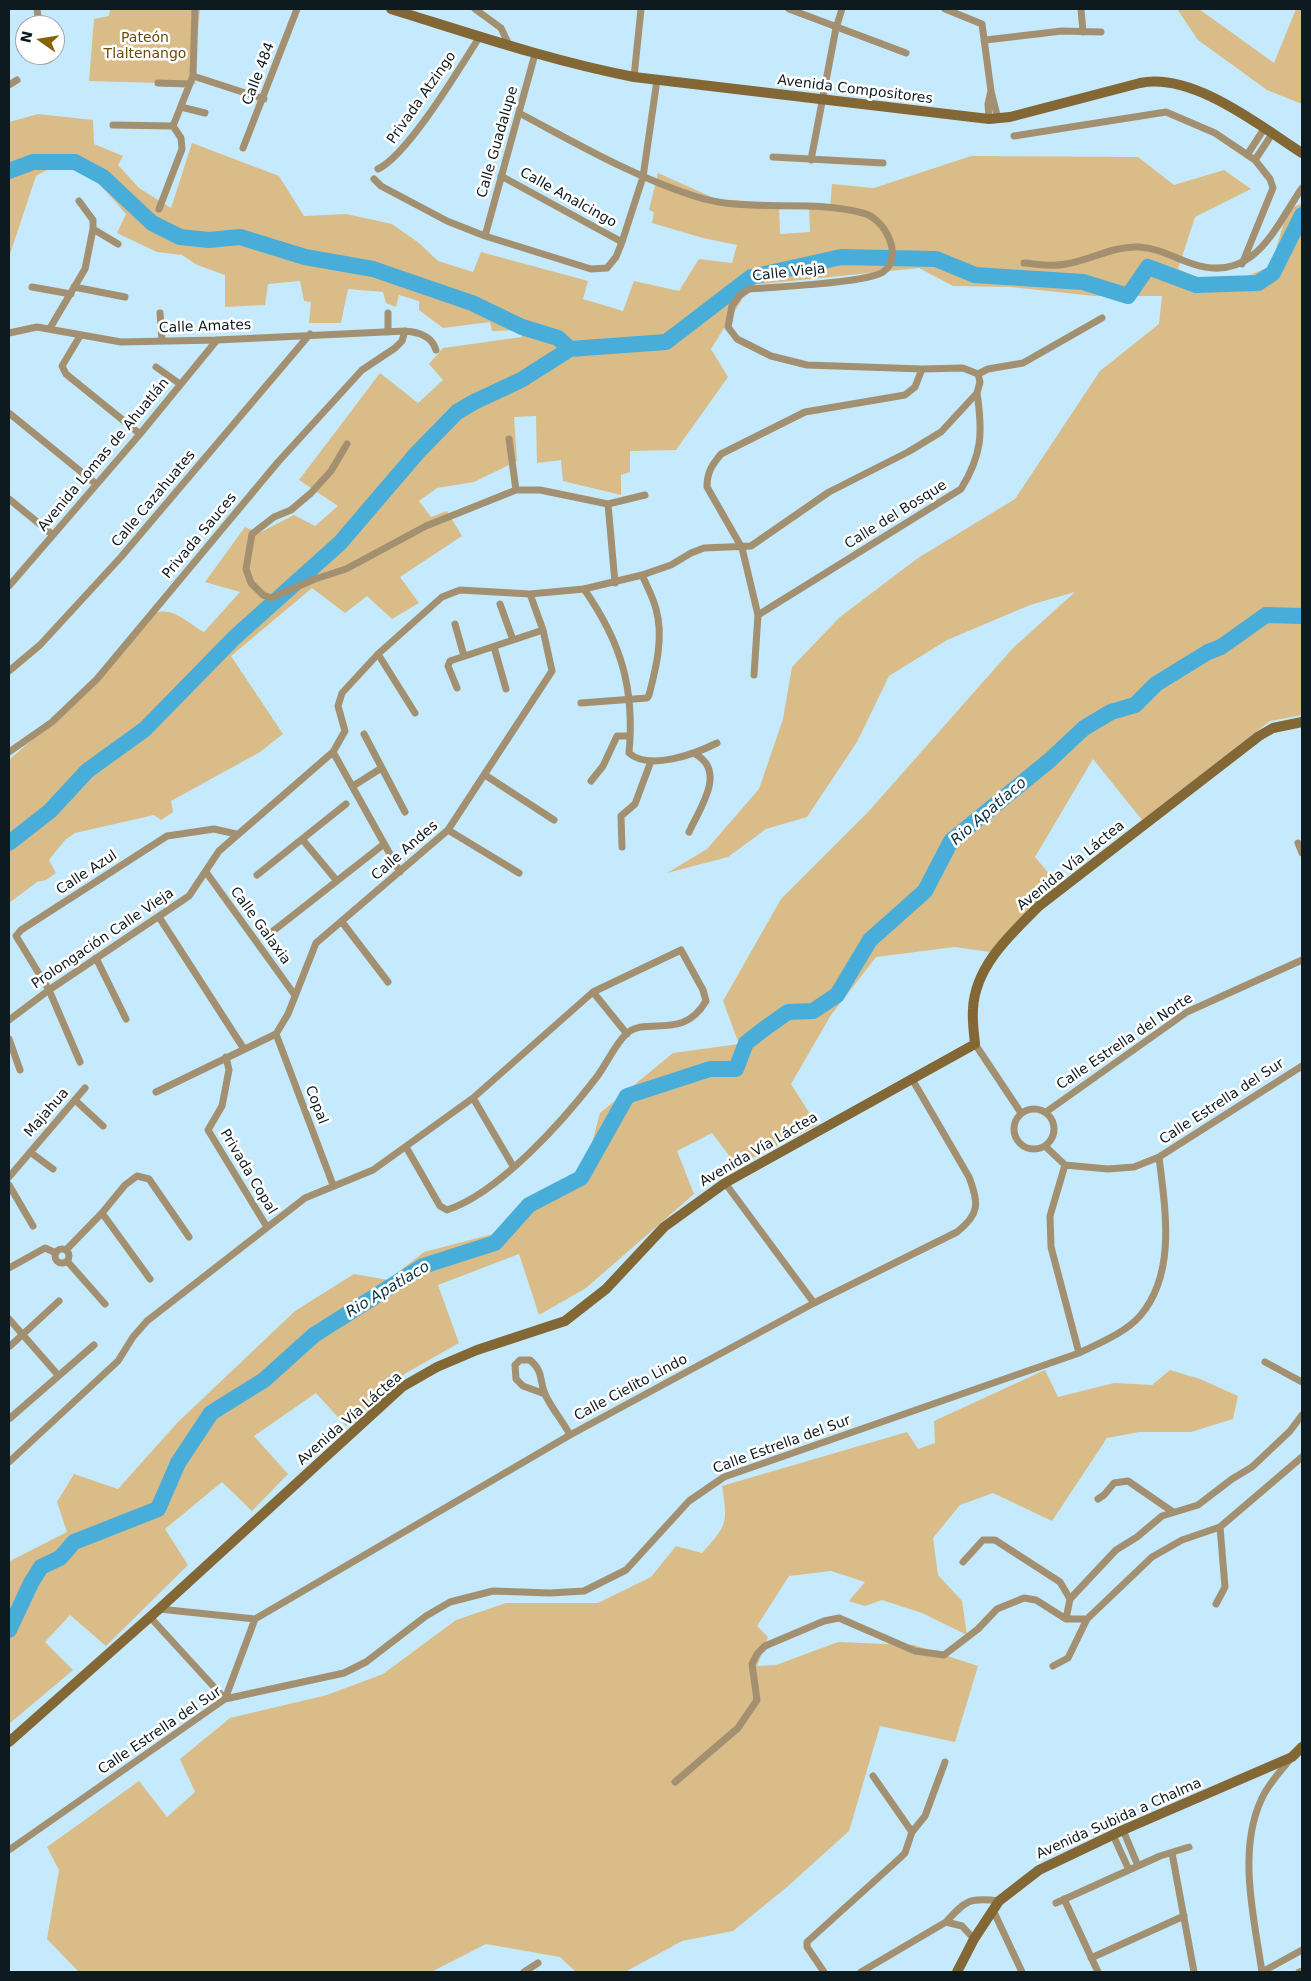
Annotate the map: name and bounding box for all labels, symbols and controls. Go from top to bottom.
north arrow [15,15,65,65]
text: N [17,29,35,44]
park label: Pateón Tlaltenango [104,30,186,62]
street label: Calle 484 [239,40,279,108]
street label: Privada Atzingo [384,49,460,147]
street label: Avenida Compositores [776,72,934,108]
street label: Calle Guadalupe [474,84,522,200]
street label: Calle Analcingo [517,164,619,232]
street label: Calle Vieja [752,261,826,285]
street label: Calle Amates [159,317,251,337]
street label: Avenida Lomas de Ahuatlán [35,375,173,535]
street label: Calle Cazahuates [109,447,199,551]
street label: Calle del Bosque [842,477,950,553]
street label: Privada Sauces [159,490,241,582]
water label: Rio Apatlaco [948,774,1030,850]
street label: Avenida Vía Láctea [1014,817,1128,915]
street label: Calle Andes [368,818,442,884]
street label: Calle Azul [54,847,120,899]
street label: Calle Galaxia [226,884,294,968]
street label: Prolongación Calle Vieja [29,885,177,993]
street label: Calle Estrella del Norte [1054,990,1196,1094]
street label: Calle Estrella del Sur [1157,1055,1287,1149]
street label: Copal [301,1083,331,1127]
street label: Majahua [21,1085,73,1141]
street label: Avenida Vía Láctea [697,1109,821,1191]
street label: Privada Copal [216,1126,280,1218]
water label: Rio Apatlaco [343,1258,433,1322]
street label: Calle Cielito Lindo [572,1351,690,1425]
street label: Avenida Vía Láctea [294,1369,406,1469]
street label: Calle Estrella del Sur [711,1412,853,1478]
street label: Calle Estrella del Sur [95,1683,225,1779]
street label: Avenida Subida a Chalma [1034,1775,1204,1863]

